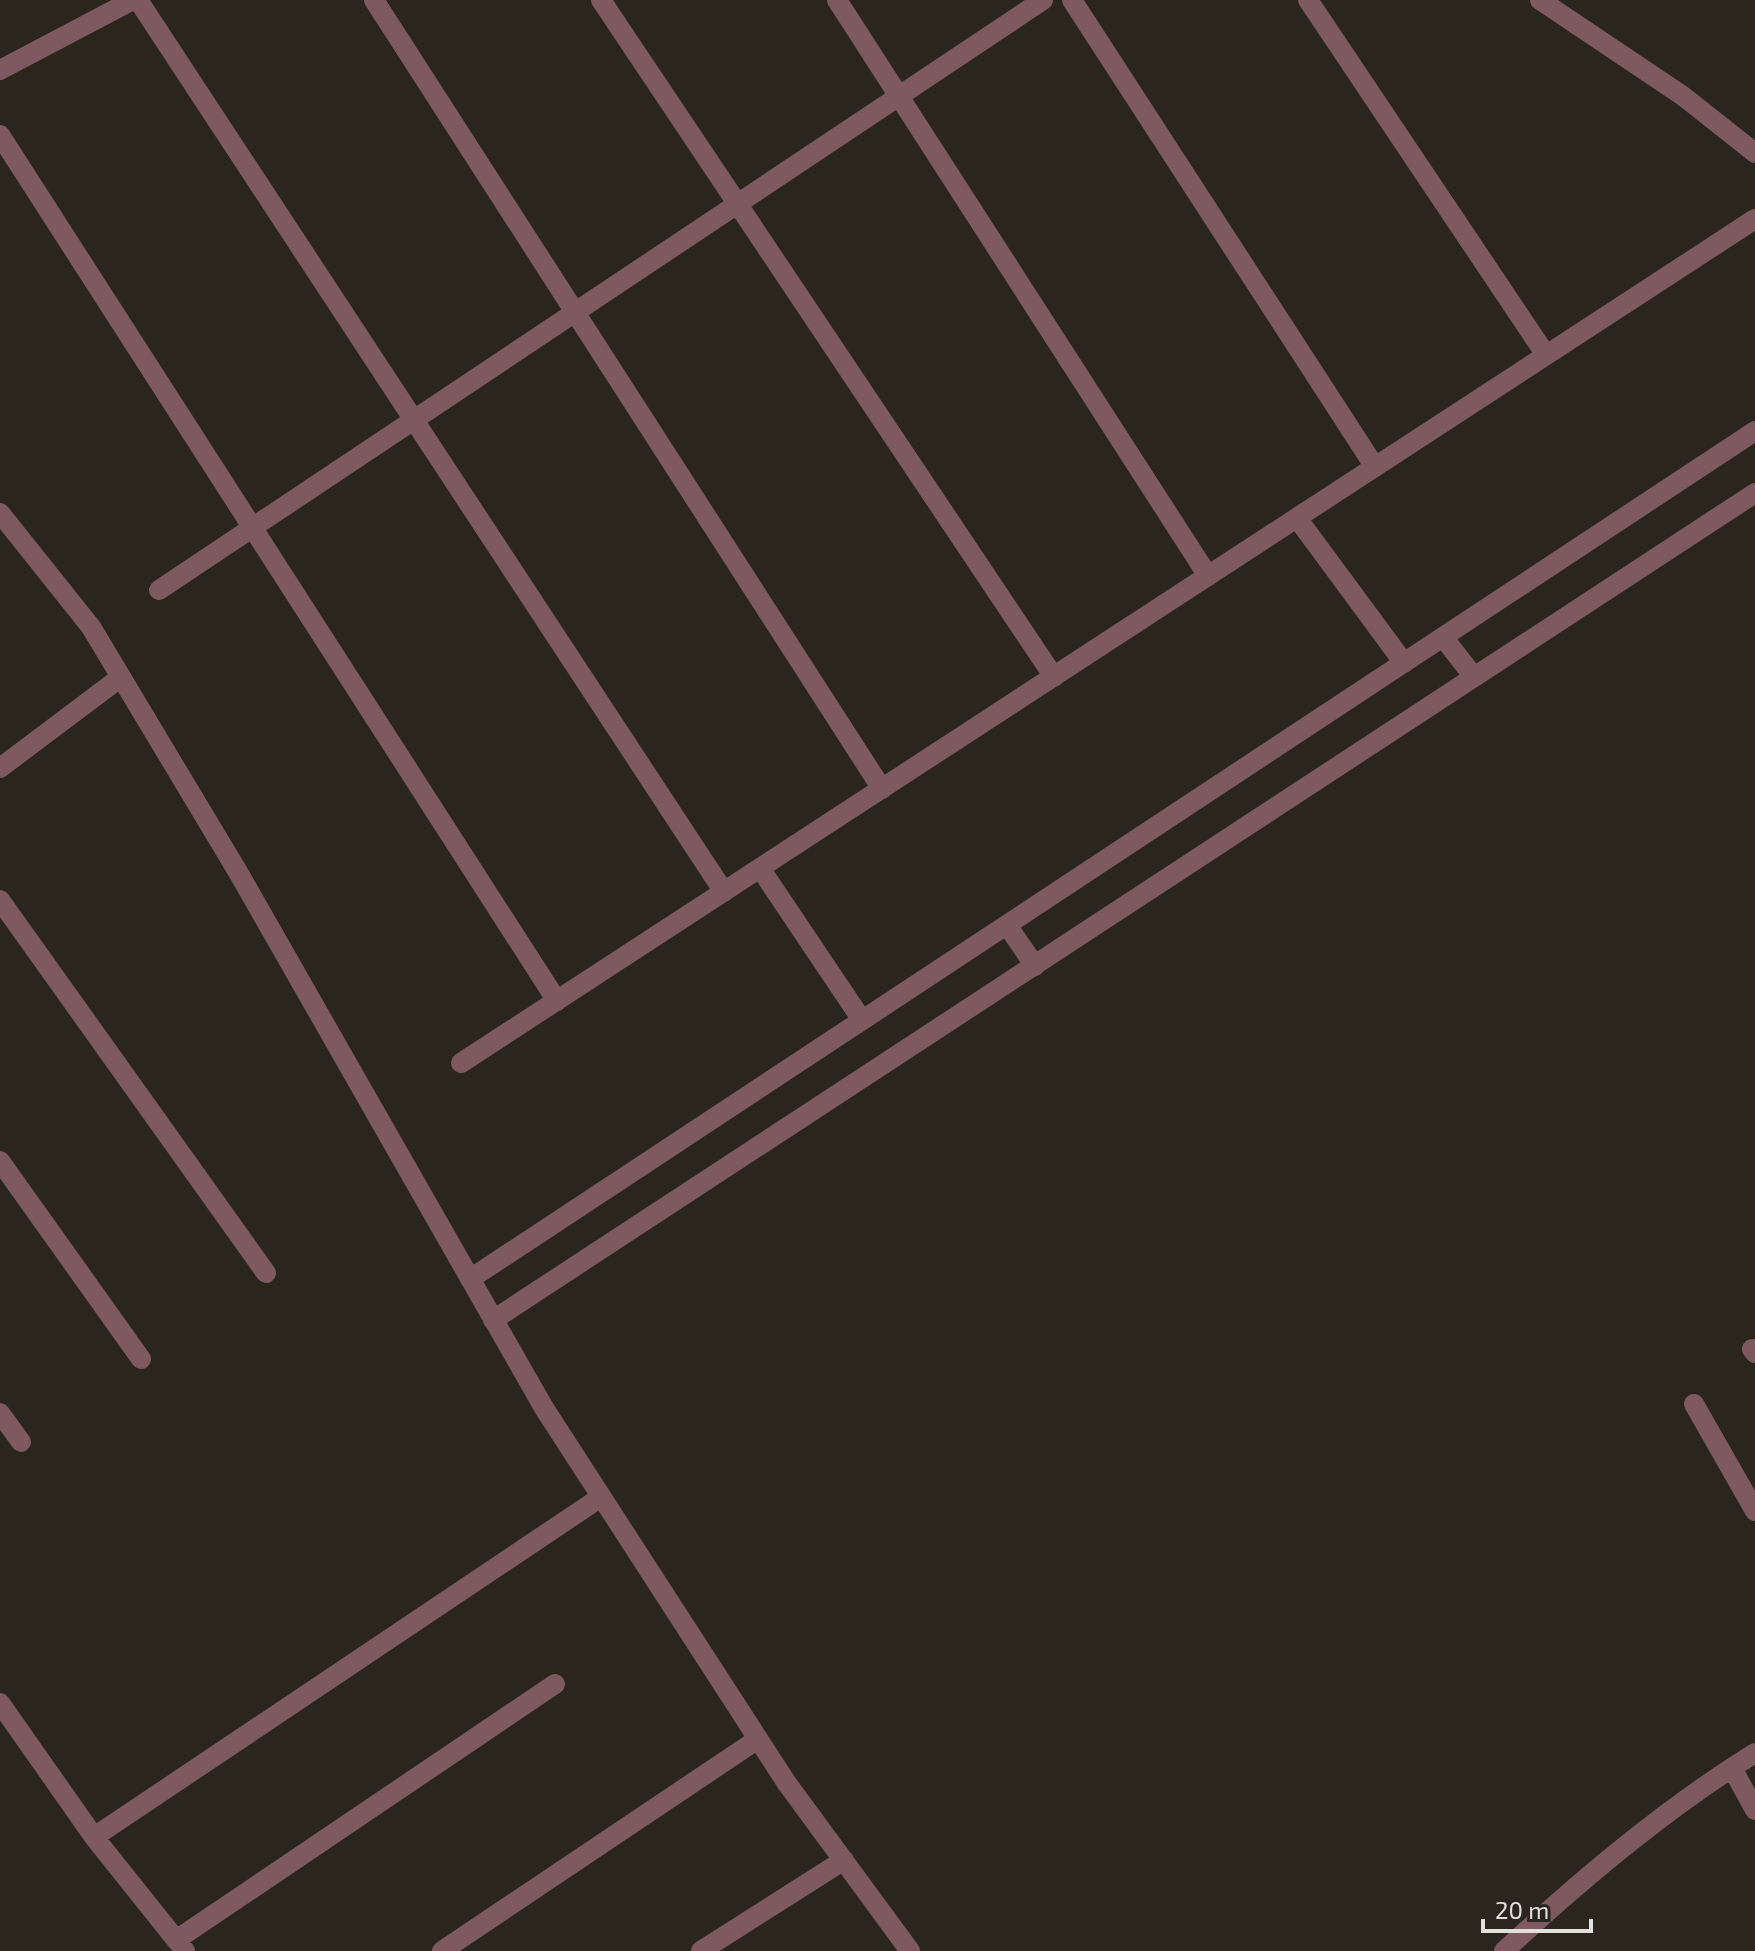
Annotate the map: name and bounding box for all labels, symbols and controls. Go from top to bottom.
scale bar [1483,1883,1591,1933]
text: 20 m [1495,1895,1549,1924]

